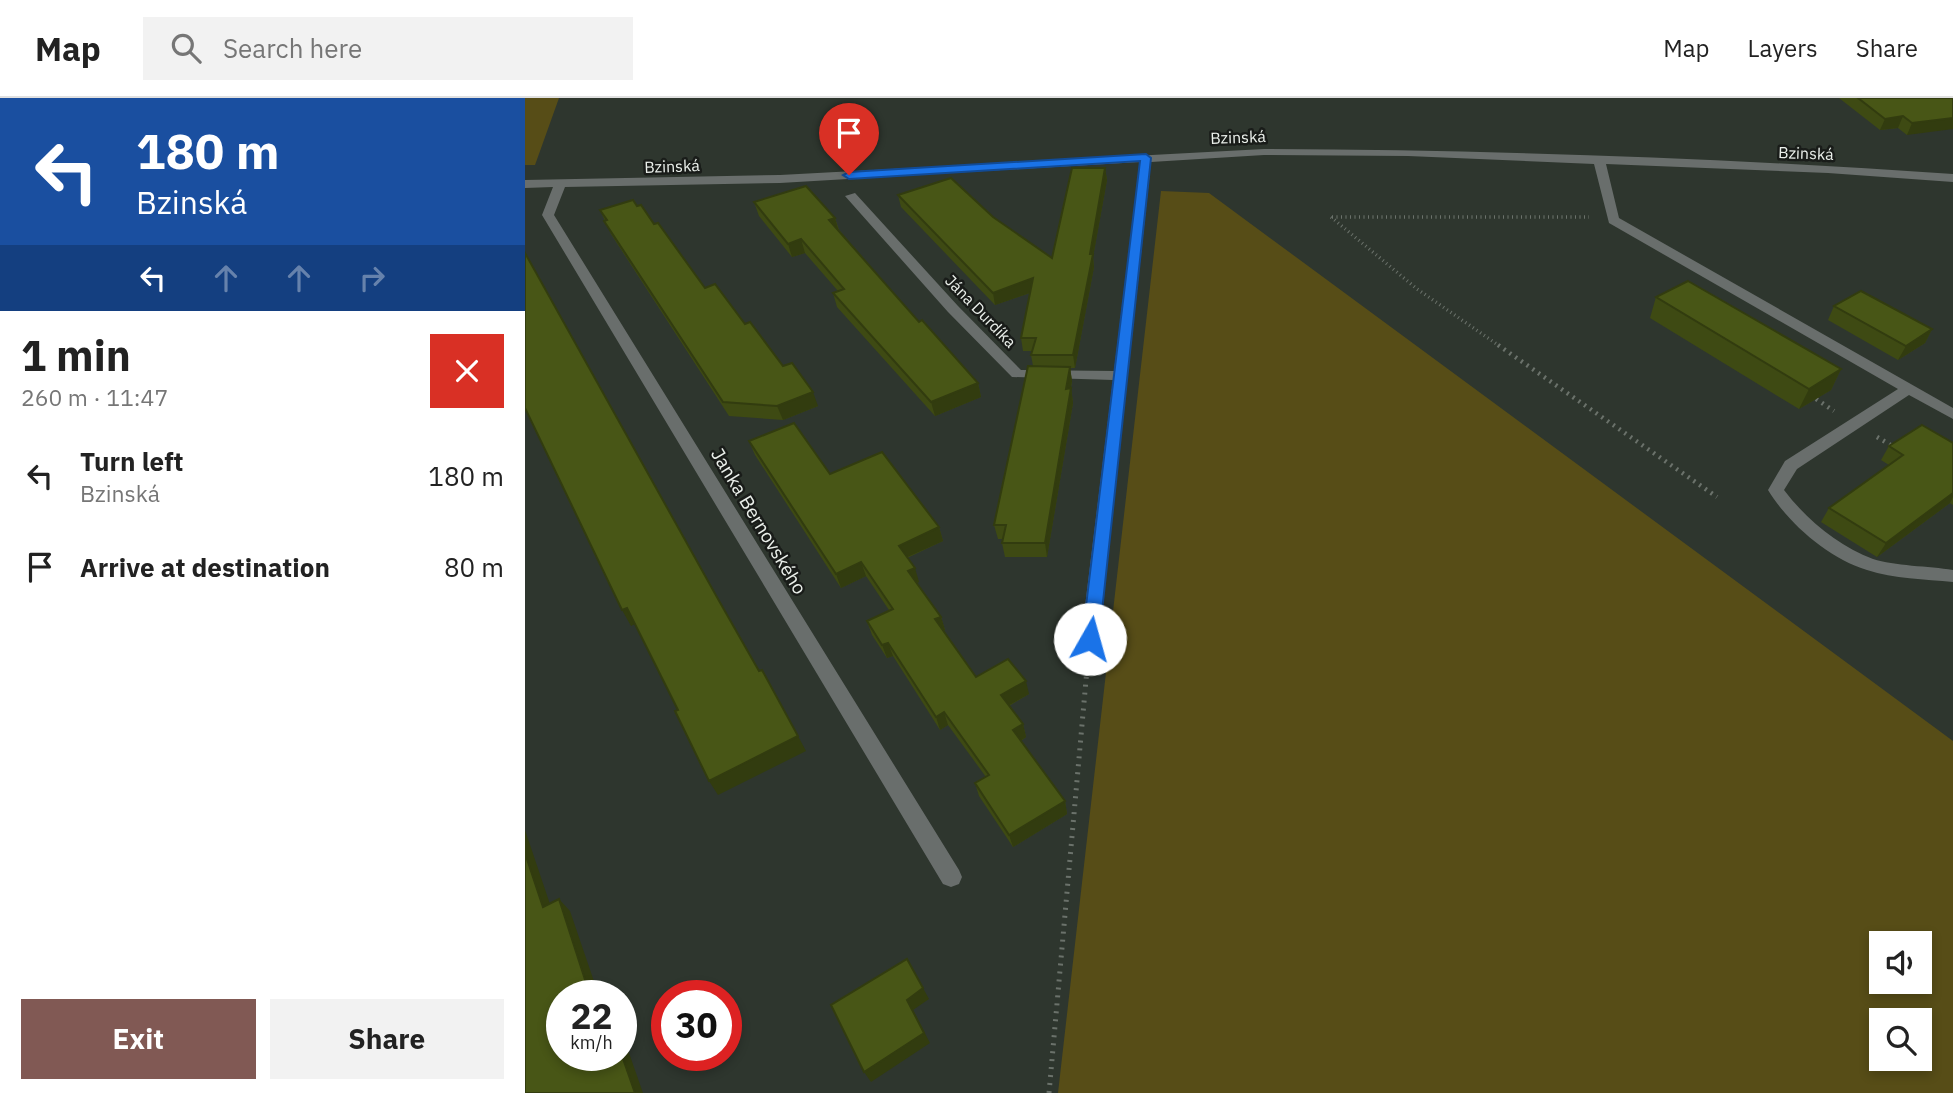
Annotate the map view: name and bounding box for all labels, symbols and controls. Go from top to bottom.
search box [143,17,633,80]
text: Map [35,27,101,70]
icon: search [167,29,205,67]
text: Search here [223,31,362,65]
text: Map [1663,32,1710,64]
text: Layers [1748,32,1818,64]
text: Share [1856,32,1918,64]
pin [819,103,879,175]
icon: arrive [830,114,868,152]
text: 180 m [136,119,280,182]
icon: left [21,126,112,217]
street label: Bzinská [1210,126,1267,148]
street label: Bzinská [1778,142,1835,164]
street label: Bzinská [644,155,701,177]
text: Bzinská [136,181,247,223]
icon: left [134,259,172,297]
icon: ahead [207,259,245,297]
icon: ahead [280,259,318,297]
icon: right [353,259,391,297]
street label: Jána Durdíka [941,270,1021,352]
text: 1 min [21,328,131,383]
button: close [430,334,504,408]
text: 260 m · 11:47 [21,382,168,412]
street label: Janka Bernovského [706,443,812,599]
text: Turn left [80,444,183,478]
icon: left [21,457,59,495]
text: 180 m [428,459,504,493]
text: Bzinská [80,478,160,508]
icon: arrive [21,548,59,586]
text: Arrive at destination [80,550,330,584]
text: 80 m [444,550,504,584]
position arrow [1053,602,1127,676]
map controls [1869,931,1932,1071]
button: sound [1869,931,1932,994]
speed limit sign: 30 [651,980,742,1071]
text: 22 [570,993,613,1039]
button: Exit [21,999,256,1079]
button: Share [270,999,504,1079]
button: search [1869,1008,1932,1071]
text: km/h [570,1031,613,1054]

